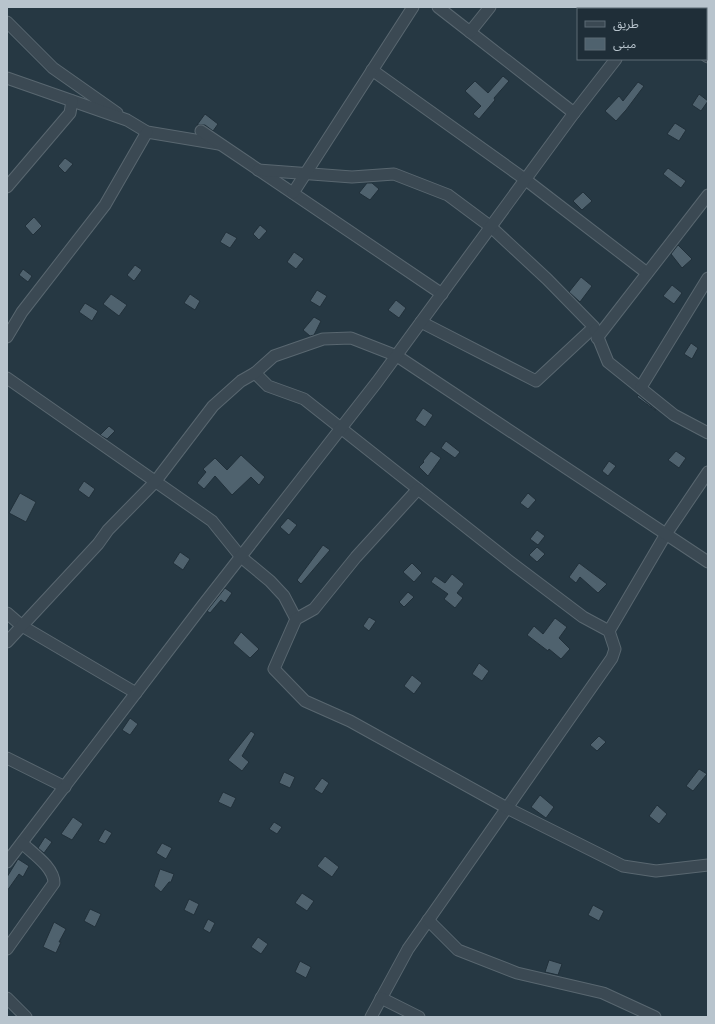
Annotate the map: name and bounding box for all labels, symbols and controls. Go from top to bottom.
legend [577,8,707,60]
text: طريق [613,17,639,32]
text: مبنى [613,37,636,51]

